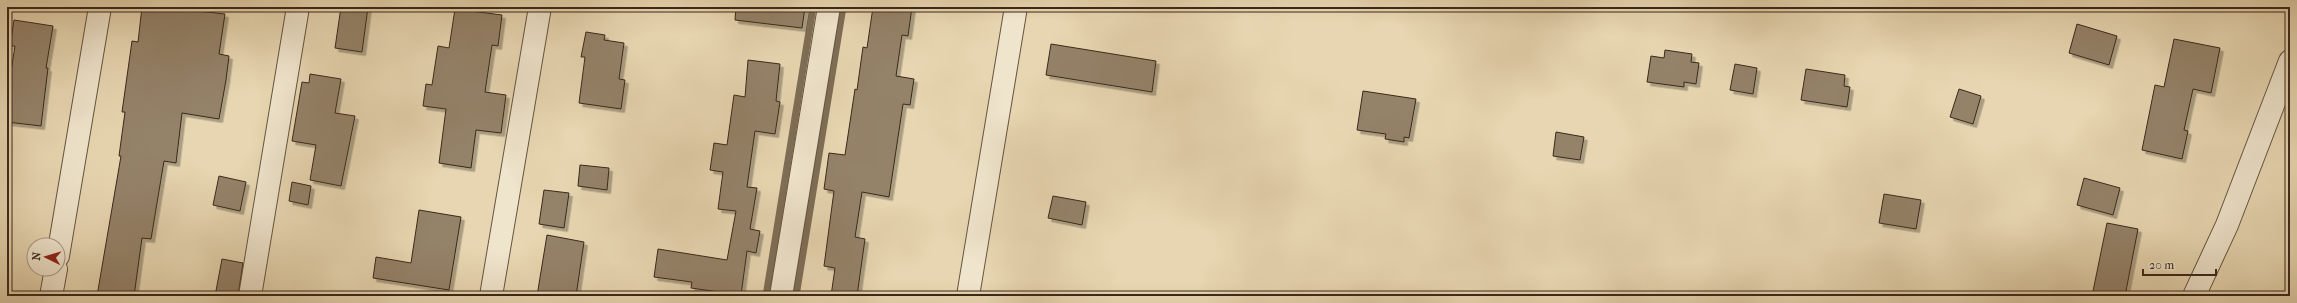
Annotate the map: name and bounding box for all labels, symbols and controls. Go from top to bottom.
north arrow [26,237,66,277]
text: N [30,251,43,261]
scale bar [2143,251,2216,277]
text: 20 m [2149,258,2174,272]

